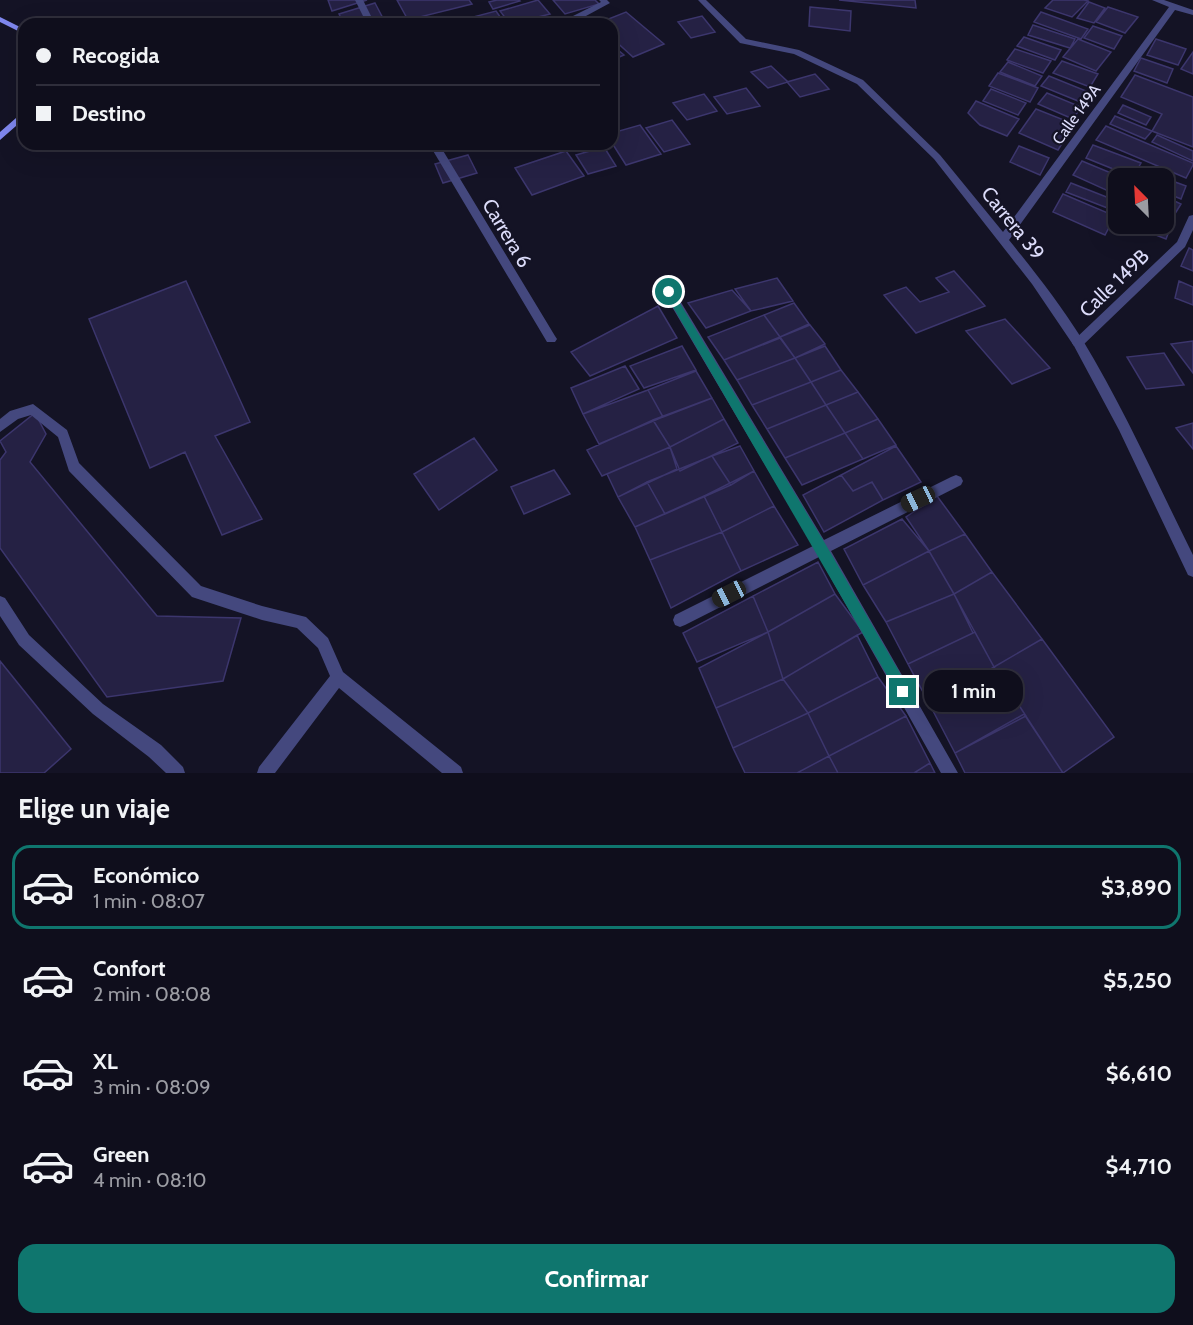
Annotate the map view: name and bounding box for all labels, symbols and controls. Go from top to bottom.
text: Recogida [72,42,159,69]
street label: Calle 149A [1048,80,1105,148]
text: Destino [72,100,146,127]
north arrow [1108,168,1174,234]
map controls [1108,168,1174,234]
street label: Carrera 39 [976,182,1050,264]
street label: Carrera 6 [477,194,537,272]
street label: Calle 149B [1074,244,1154,322]
route start [655,278,682,305]
car [898,483,938,515]
car [709,578,749,610]
callout: 1 min [924,671,1023,713]
route end [889,678,916,705]
text: 1 min [951,679,996,703]
text: Elige un viaje [18,792,170,825]
icon: car [21,860,75,914]
text: Económico [93,862,199,889]
text: $3,890 [1101,874,1172,901]
text: 1 min · 08:07 [93,889,205,913]
icon: car [21,953,75,1007]
text: Confort [93,955,166,982]
text: $5,250 [1103,967,1172,994]
text: 2 min · 08:08 [93,982,211,1006]
icon: car [21,1046,75,1100]
text: XL [93,1048,118,1075]
text: $6,610 [1106,1060,1172,1087]
text: 3 min · 08:09 [93,1075,211,1099]
icon: car [21,1139,75,1193]
text: Green [93,1141,149,1168]
text: $4,710 [1106,1153,1172,1180]
text: 4 min · 08:10 [93,1168,207,1192]
button: Confirmar [18,1244,1175,1313]

